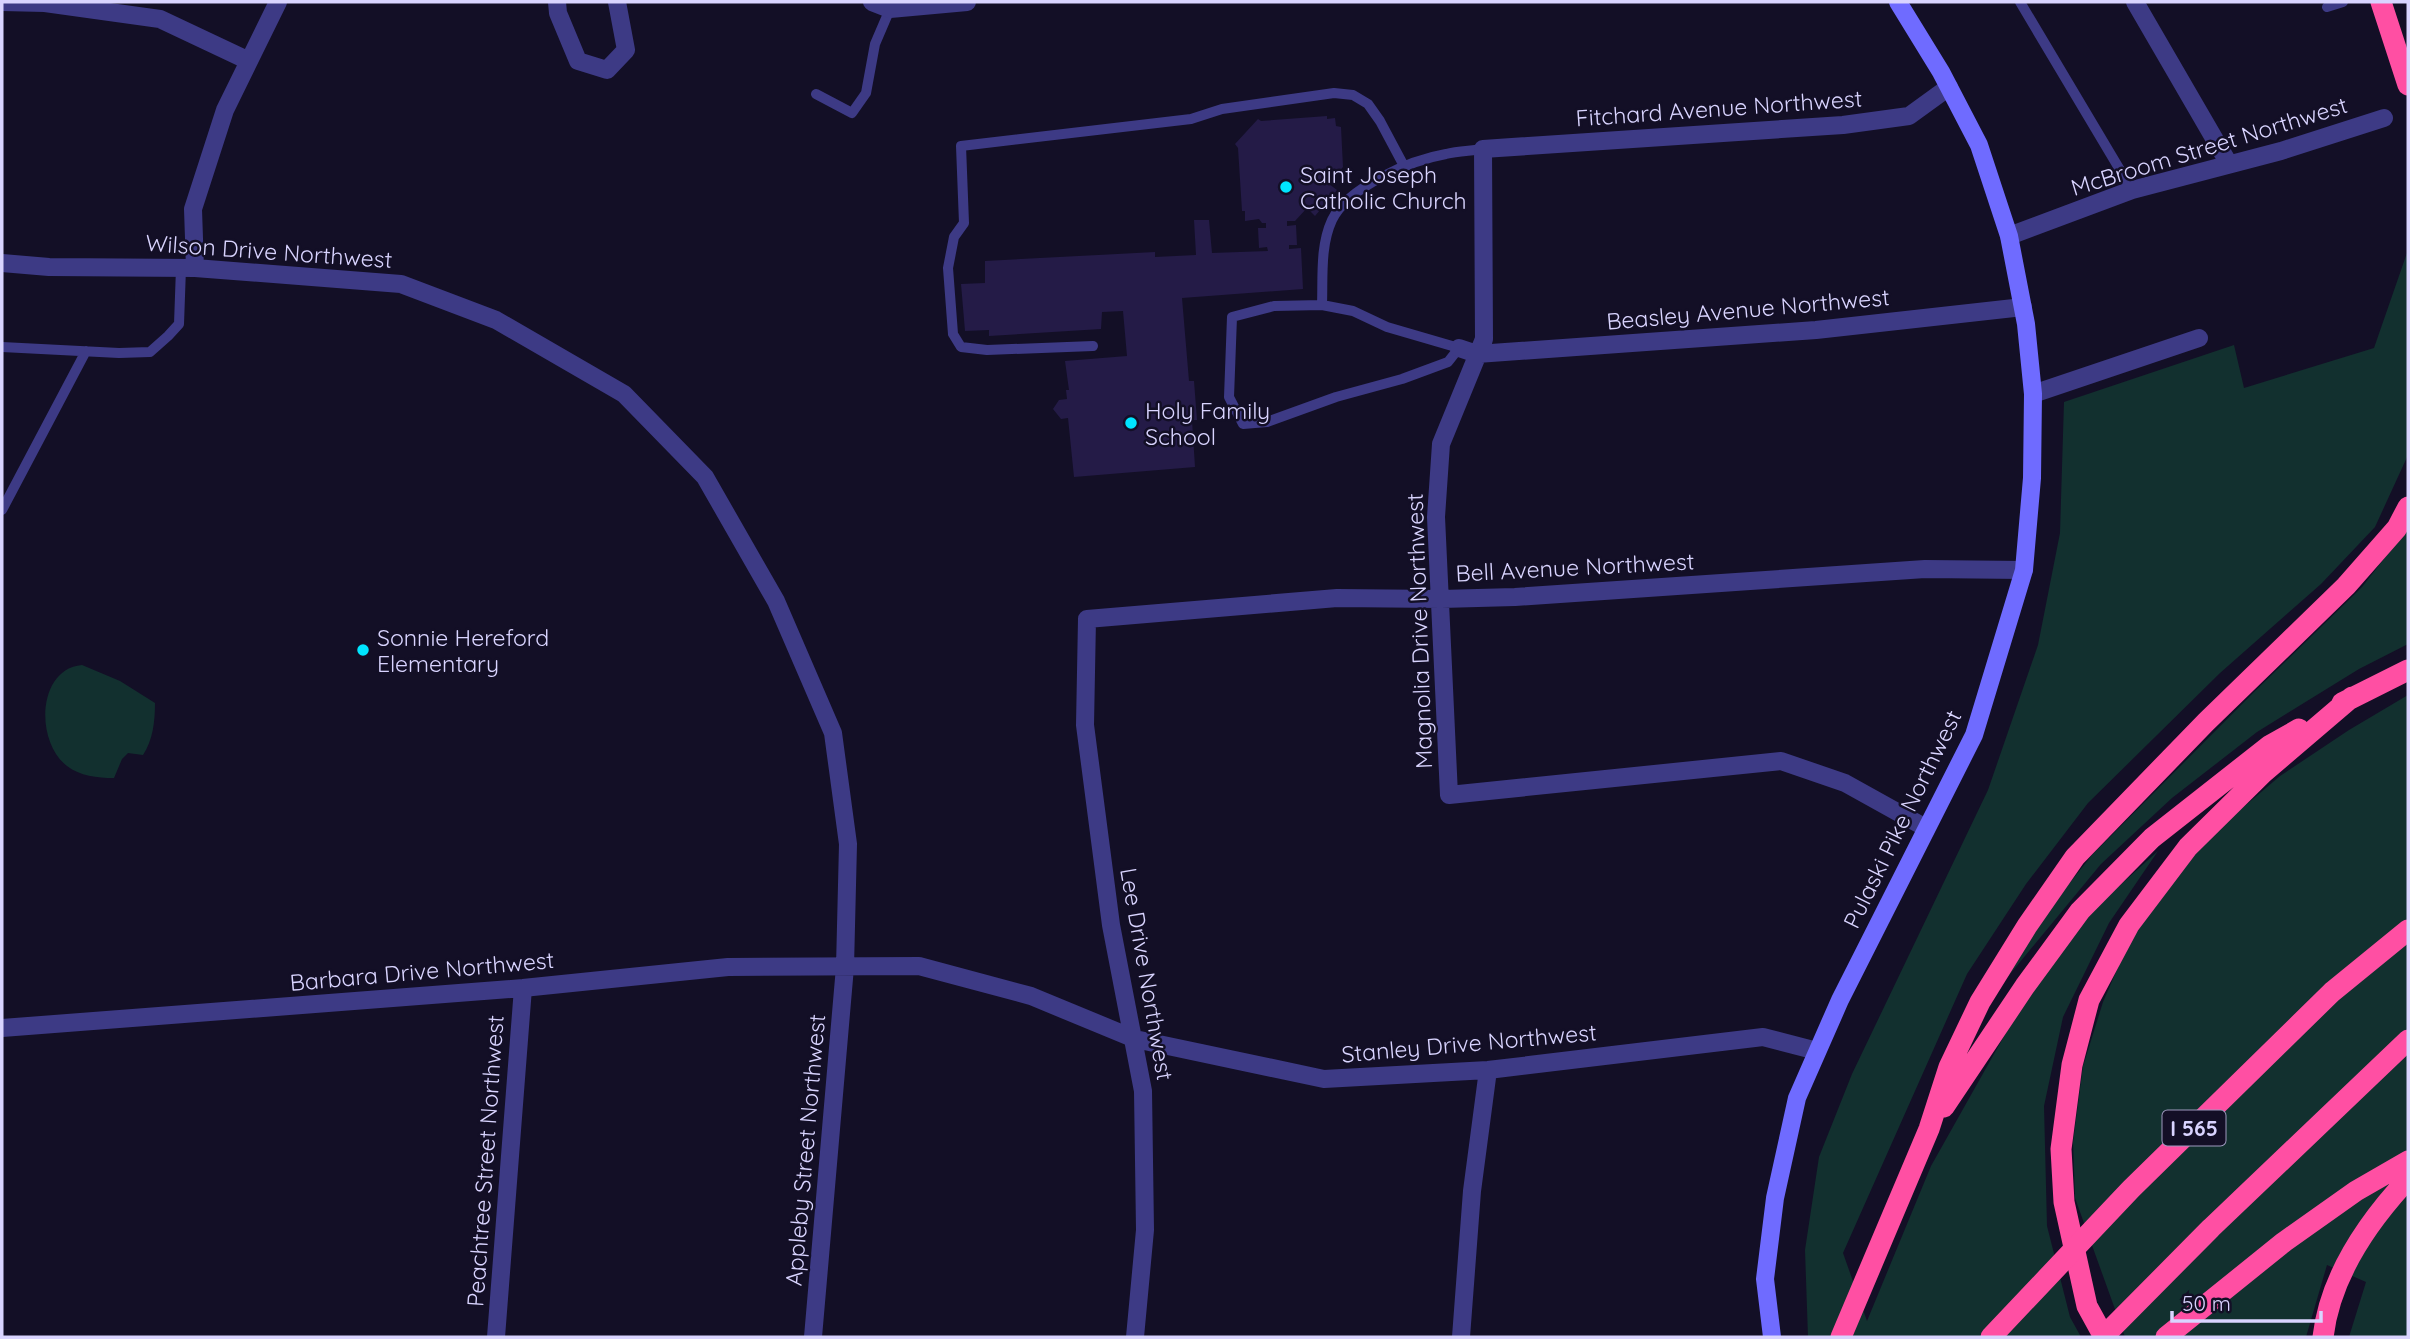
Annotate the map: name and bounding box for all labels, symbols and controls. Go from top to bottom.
street label: Fitchard Avenue Northwest [1575,84,1863,132]
street label: McBroom Street Northwest [2067,90,2351,202]
place label: Saint Joseph Catholic Church [1300,160,1467,215]
marker: Saint Joseph Catholic Church [1278,179,1294,195]
street label: Wilson Drive Northwest [145,228,394,274]
street label: Beasley Avenue Northwest [1605,282,1891,336]
place label: Holy Family School [1145,396,1270,451]
marker: Holy Family School [1123,415,1139,431]
street label: Magnolia Drive Northwest [1400,492,1438,769]
street label: Bell Avenue Northwest [1455,546,1695,588]
place label: Sonnie Hereford Elementary [377,623,549,678]
marker: Sonnie Hereford Elementary [355,642,371,658]
street label: Pulaski Pike Northwest [1837,705,1968,933]
street label: Lee Drive Northwest [1114,865,1180,1083]
street label: Barbara Drive Northwest [289,945,556,997]
street label: Appleby Street Northwest [779,1013,831,1287]
street label: Peachtree Street Northwest [460,1014,510,1308]
street label: Stanley Drive Northwest [1340,1017,1598,1069]
road number: I 565 [2162,1110,2226,1146]
scale bar [2172,1280,2321,1324]
text: 50 m [2182,1290,2231,1316]

